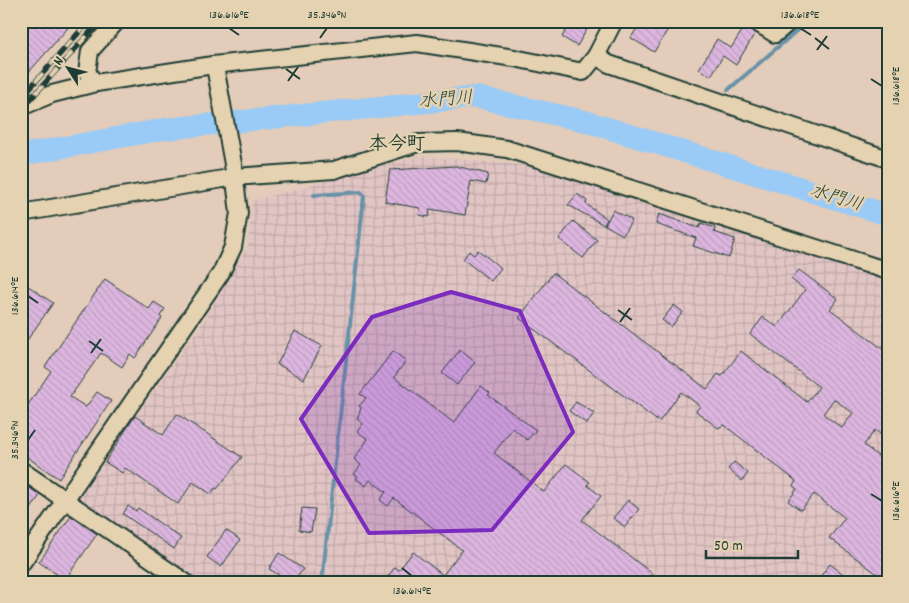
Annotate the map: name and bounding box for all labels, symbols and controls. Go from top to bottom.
text: 136.616°E [209,7,249,24]
text: 35.346°N [308,7,346,24]
text: 136.618°E [781,7,820,24]
north arrow [42,42,92,92]
text: N [49,53,69,70]
text: 136.618°E [888,66,905,105]
water label: 水門川 [418,87,474,115]
district label: 本今町 [368,132,426,159]
water label: 水門川 [807,179,865,219]
text: 136.614°E [7,276,24,315]
text: 35.346°N [7,421,24,459]
text: 136.616°E [888,481,905,521]
scale bar [706,528,799,560]
text: 50 m [714,536,743,558]
text: 136.614°E [393,583,432,600]

